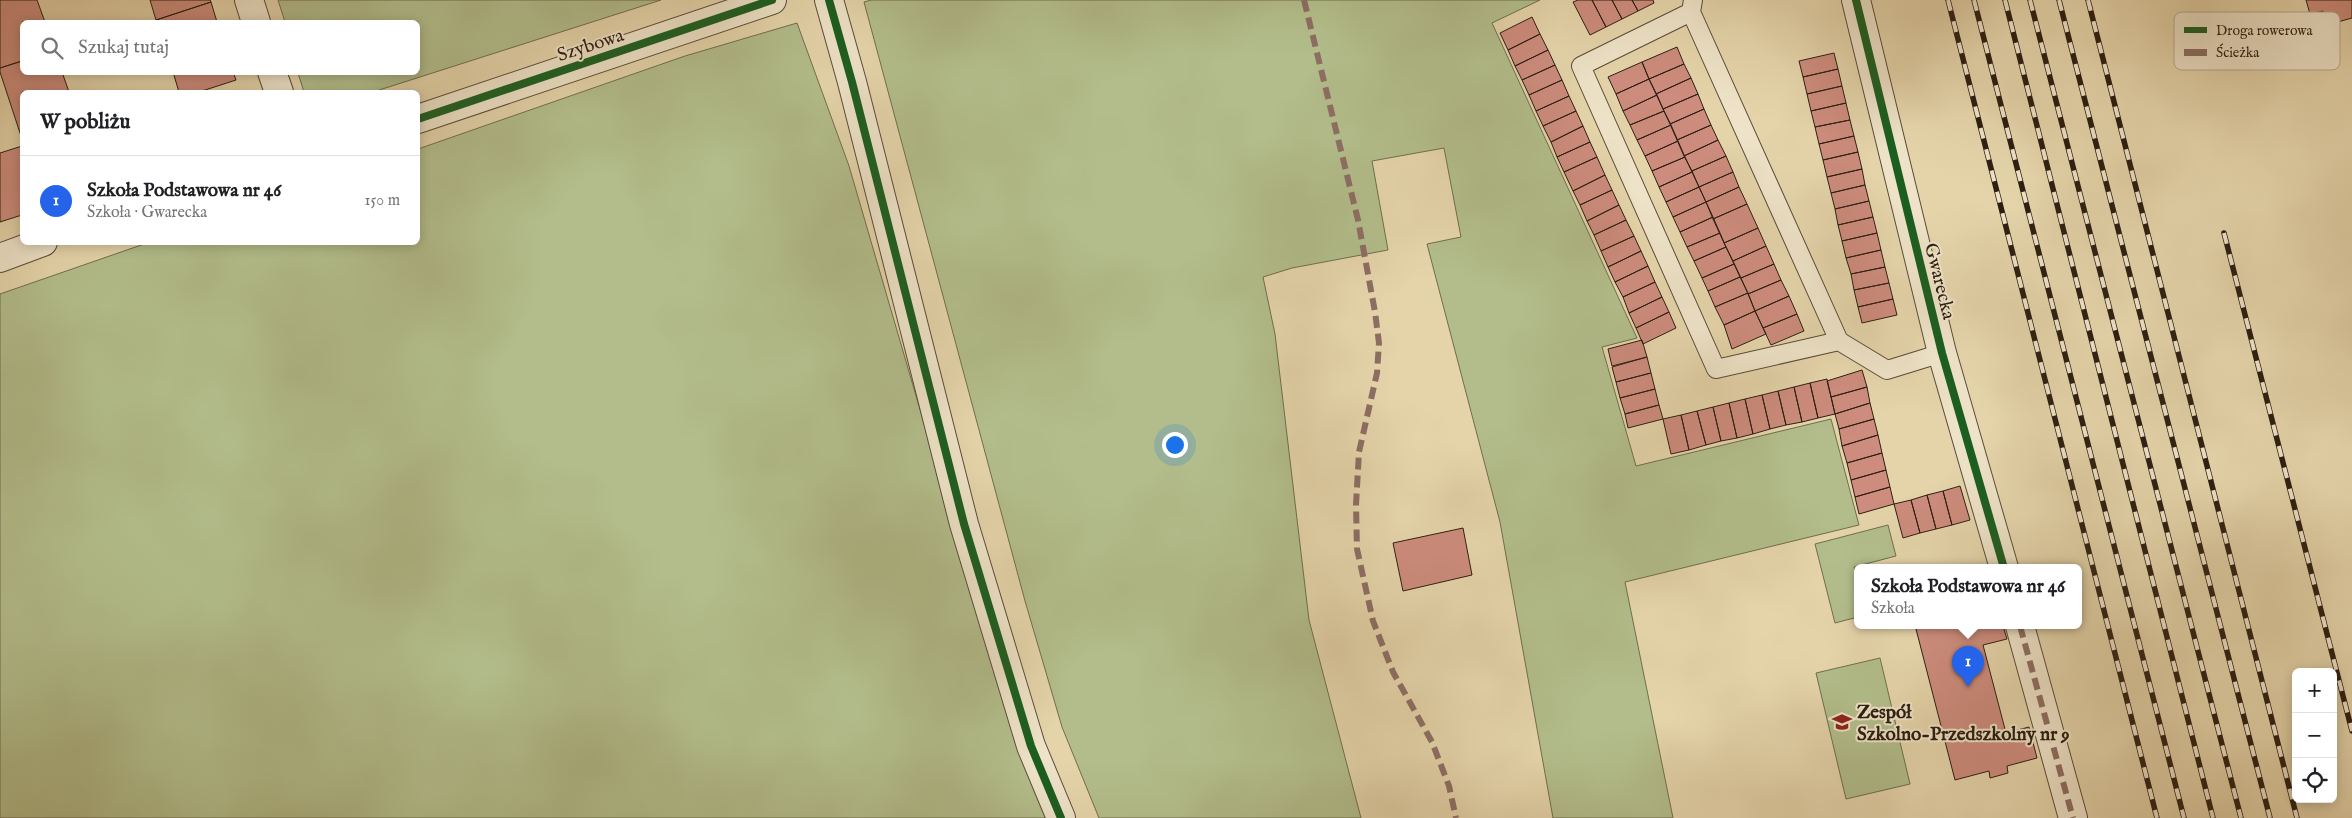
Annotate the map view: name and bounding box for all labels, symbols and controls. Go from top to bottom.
legend [2174,12,2340,70]
search box [20,20,420,75]
text: Droga rowerowa [2216,22,2313,40]
street label: Szybowa [554,24,628,68]
icon: search [38,34,66,62]
text: Szukaj tutaj [78,36,169,60]
text: Ścieżka [2216,43,2260,62]
text: W pobliżu [40,109,130,136]
text: Szkoła Podstawowa nr 46 [87,179,281,203]
text: 1 [53,191,59,211]
text: 150 m [365,191,400,211]
text: Szkoła · Gwarecka [87,203,207,223]
street label: Gwarecka [1918,241,1960,323]
your location [1162,432,1188,458]
popup [1854,564,2082,629]
text: Szkoła Podstawowa nr 46 [1871,575,2065,599]
text: Szkoła [1871,599,1915,619]
pin: 1 [1952,646,1984,687]
map controls [2292,668,2337,803]
button: + [2292,668,2337,713]
place label: Zespół Szkolno-Przedszkolny nr 9 [1857,701,2070,747]
school or university icon: Zespół Szkolno-Przedszkolny nr 9 [1831,711,1853,733]
button: − [2292,713,2337,758]
button: locate [2292,758,2337,803]

